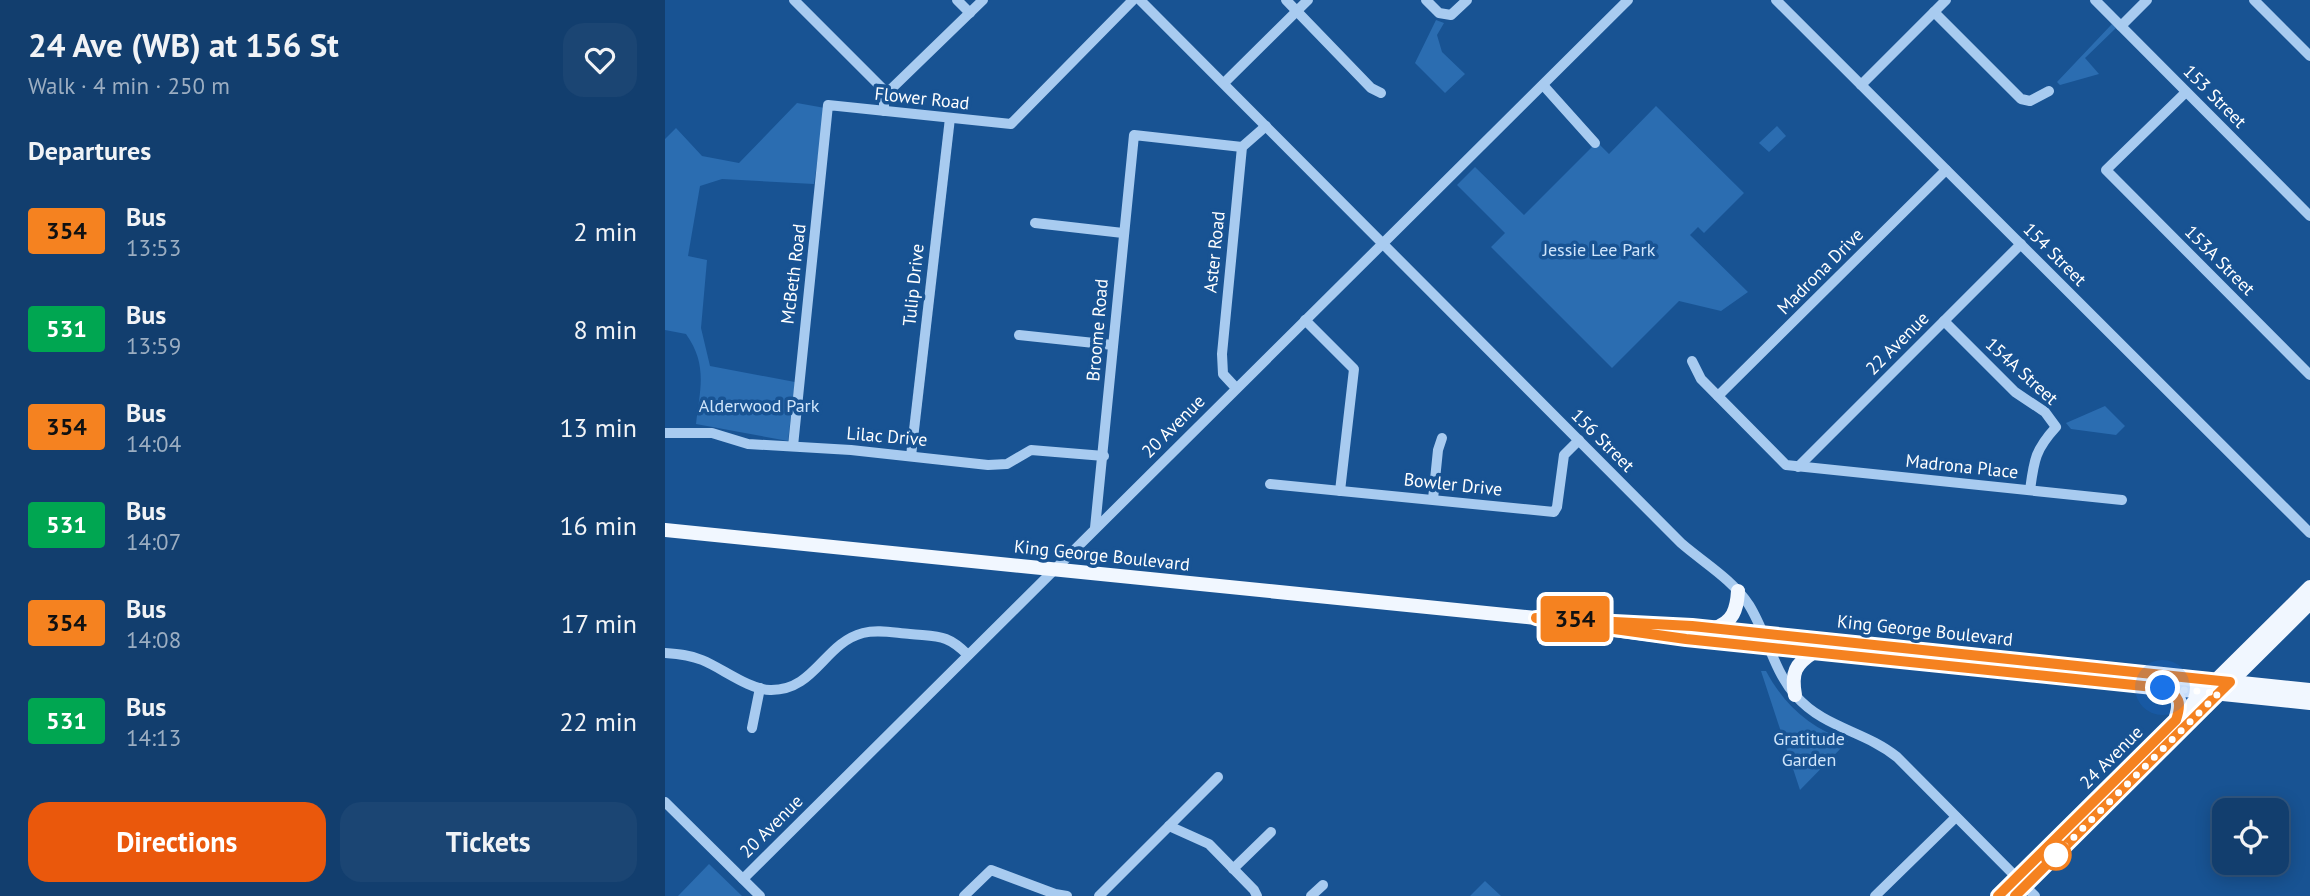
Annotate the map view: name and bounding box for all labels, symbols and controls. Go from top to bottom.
text: 24 Ave (WB) at 156 St [28,23,339,66]
button: heart [563,23,637,97]
street label: 153 Street [2179,60,2251,132]
text: Walk · 4 min · 250 m [28,71,230,100]
street label: Flower Road [873,82,971,114]
text: Departures [28,134,151,167]
text: Bus [126,200,166,233]
street label: Aster Road [1198,210,1230,294]
text: 354 [46,215,87,246]
text: 2 min [574,215,637,248]
street label: 154 Street [2019,218,2091,290]
street label: 153A Street [2180,220,2260,300]
street label: McBeth Road [775,223,811,325]
street label: Madrona Drive [1772,223,1868,319]
text: 13:53 [126,233,181,262]
park label: Jessie Lee Park [1542,238,1656,261]
street label: Tulip Drive [897,243,929,327]
street label: Broome Road [1081,278,1113,382]
text: Bus [126,298,166,331]
street label: 22 Avenue [1861,307,1933,379]
text: 531 [46,313,87,344]
text: 8 min [574,313,637,346]
text: 13:59 [126,331,181,360]
street label: 154A Street [1981,332,2063,410]
street label: 20 Avenue [1137,390,1209,462]
park label: Alderwood Park [699,394,820,417]
text: Bus [126,396,166,429]
street label: 156 Street [1567,404,1639,476]
text: 354 [46,411,87,442]
text: 13 min [559,411,637,444]
street label: Lilac Drive [846,421,928,451]
text: 14:04 [126,429,181,458]
street label: Madrona Place [1904,449,2020,483]
street label: Bowler Drive [1403,467,1503,501]
text: Bus [126,494,166,527]
text: 531 [46,509,87,540]
text: 16 min [559,509,637,542]
text: 14:07 [126,527,181,556]
street label: King George Boulevard [1013,534,1191,576]
text: Bus [126,592,166,625]
line badge: 354 [1535,596,1615,642]
text: 354 [1555,603,1595,634]
text: 354 [46,607,87,638]
text: 17 min [561,607,637,640]
street label: King George Boulevard [1836,609,2014,651]
text: 14:08 [126,625,181,654]
your location [2145,670,2180,705]
text: Bus [126,690,166,723]
text: 531 [46,705,87,736]
text: 22 min [559,705,637,738]
street label: 24 Avenue [2075,721,2147,793]
text: 14:13 [126,723,181,752]
park label: Gratitude Garden [1773,727,1845,771]
street label: 20 Avenue [735,790,807,862]
map controls [2212,798,2289,875]
button: locate [2212,798,2289,875]
button: Directions [28,802,326,882]
button: Tickets [340,802,637,882]
unlabelled marker [2041,840,2071,870]

